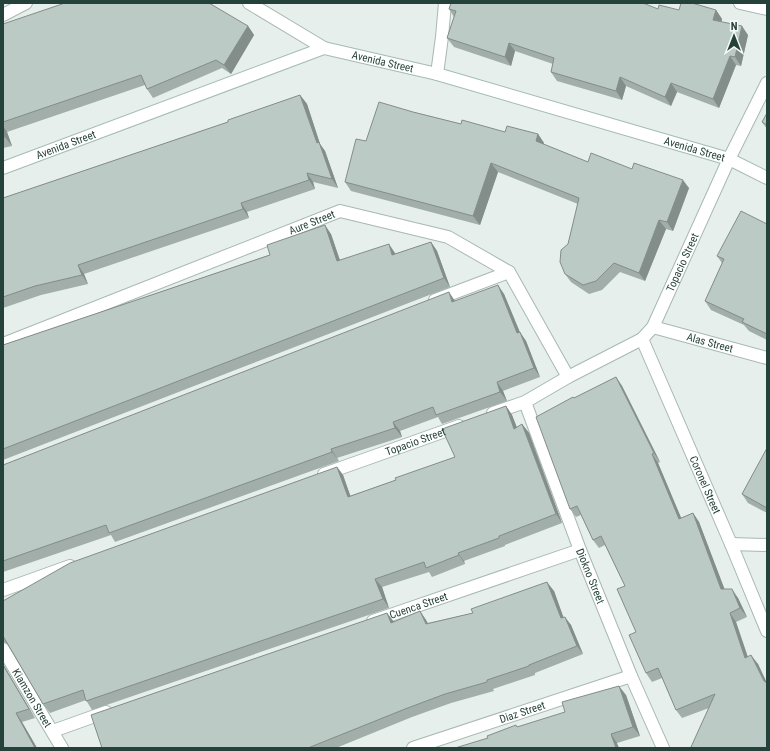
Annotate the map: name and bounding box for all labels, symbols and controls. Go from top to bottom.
north arrow [714,16,754,56]
text: N [731,20,738,33]
street label: Avenida Street [351,49,415,75]
street label: Avenida Street [34,128,98,162]
street label: Avenida Street [663,134,726,165]
street label: Aure Street [287,208,337,238]
street label: Topacio Street [664,231,702,294]
street label: Alas Street [685,330,734,355]
street label: Topacio Street [384,425,447,459]
street label: Coronel Street [687,454,723,516]
street label: Diokno Street [573,547,607,606]
street label: Cuenca Street [388,590,449,622]
street label: Kiamzon Street [9,667,54,730]
street label: Diaz Street [498,699,547,726]

